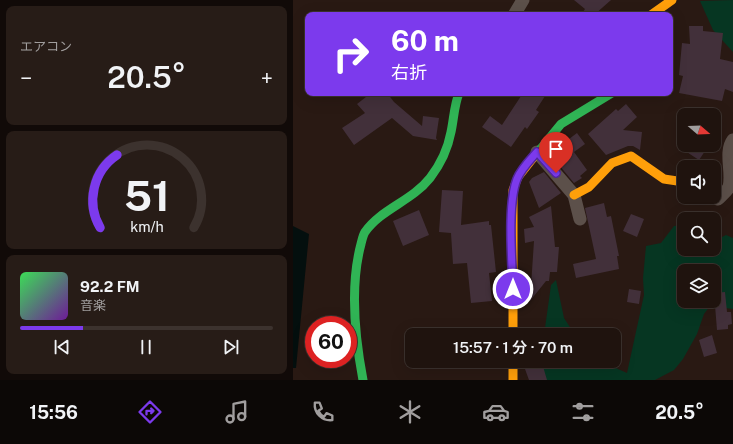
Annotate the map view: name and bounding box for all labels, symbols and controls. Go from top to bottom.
text: 60 m [391,24,459,57]
icon: right [325,28,377,80]
text: エアコン [20,39,72,54]
text: 20.5° [107,59,186,95]
text: 右折 [391,62,427,83]
text: − [20,65,32,91]
text: + [261,65,273,91]
north arrow [677,108,721,152]
map controls [677,108,721,308]
pin [539,132,573,173]
icon: arrive [545,138,567,160]
button: sound [677,160,721,204]
text: 51 [124,171,169,220]
button: search [677,212,721,256]
text: km/h [130,218,163,235]
button: layers [677,264,721,308]
position arrow [492,268,534,310]
text: 92.2 FM [80,278,140,295]
text: 音楽 [80,298,106,313]
speed limit sign: 60 [305,316,357,368]
icon: previous [51,336,73,358]
icon: pause [135,336,157,358]
icon: next [220,336,242,358]
text: 15:57 · 1 分 · 70 m [453,339,573,356]
icon: directions [136,398,164,426]
icon: music [223,398,251,426]
icon: phone [309,398,337,426]
icon: climate [396,398,424,426]
icon: car [482,398,510,426]
icon: filters [569,398,597,426]
text: 15:56 [29,402,78,423]
text: 20.5° [655,402,704,423]

